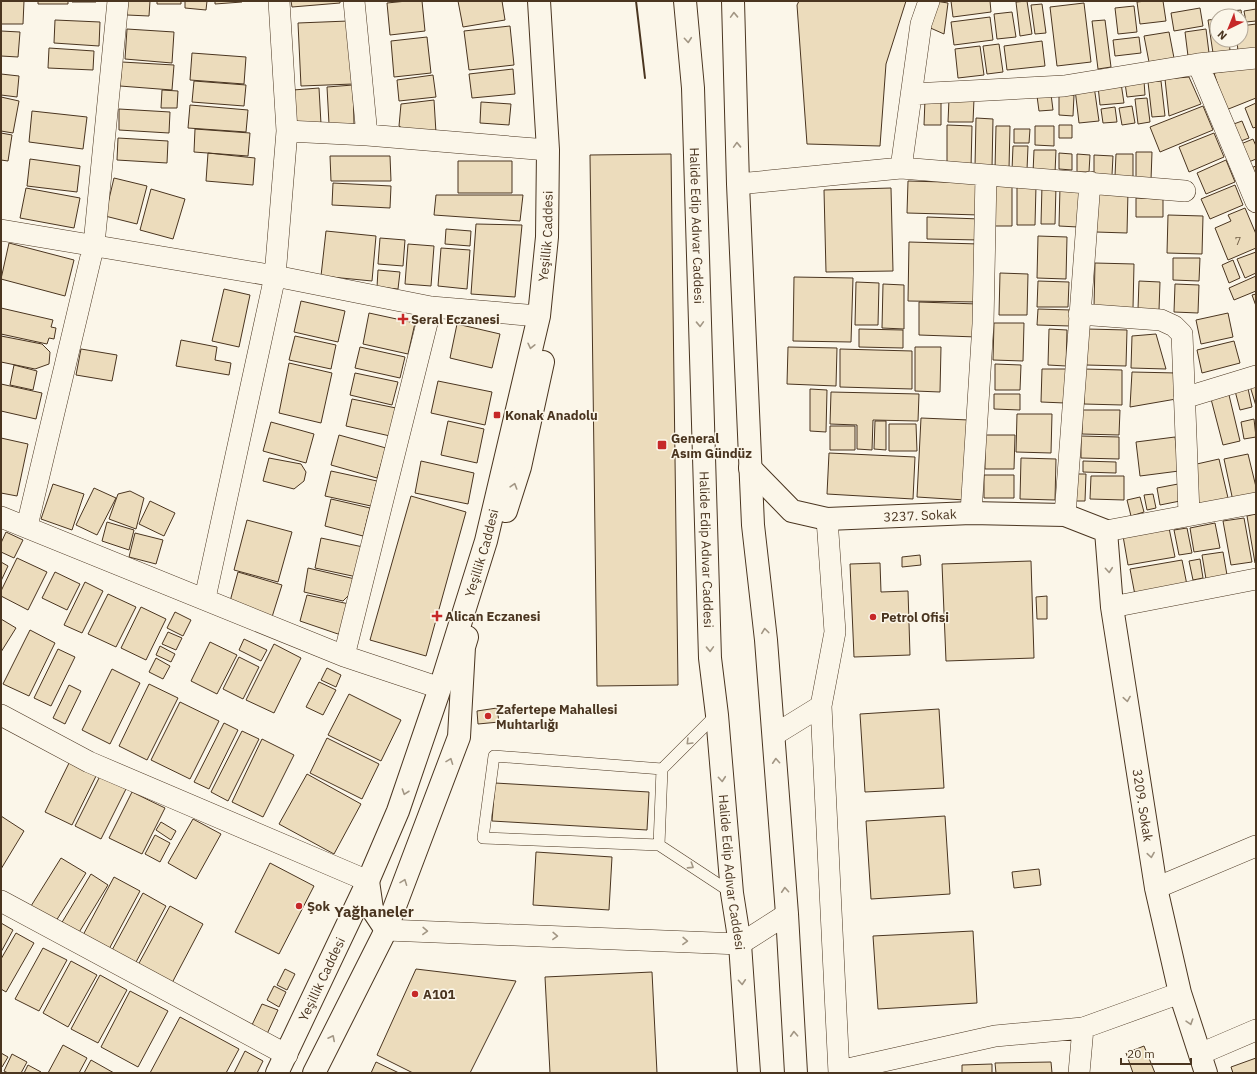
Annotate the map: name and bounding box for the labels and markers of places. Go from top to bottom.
place label: Seral Eczanesi [411,311,500,328]
marker: Seral Eczanesi [398,314,408,324]
place label: Konak Anadolu [505,407,598,424]
marker: Konak Anadolu [492,410,502,420]
place label: General Asım Gündüz [671,430,752,462]
marker: General Asım Gündüz [656,439,668,451]
place label: Alican Eczanesi [445,608,540,625]
place label: Petrol Ofisi [881,609,949,626]
marker: Alican Eczanesi [432,611,442,621]
marker: Petrol Ofisi [868,612,878,622]
place label: Zafertepe Mahallesi Muhtarlığı [496,701,618,733]
marker: Zafertepe Mahallesi Muhtarlığı [483,711,493,721]
place label: Şok [307,898,330,915]
marker: Şok [294,901,304,911]
place label: A101 [423,986,456,1003]
marker: A101 [410,989,420,999]

